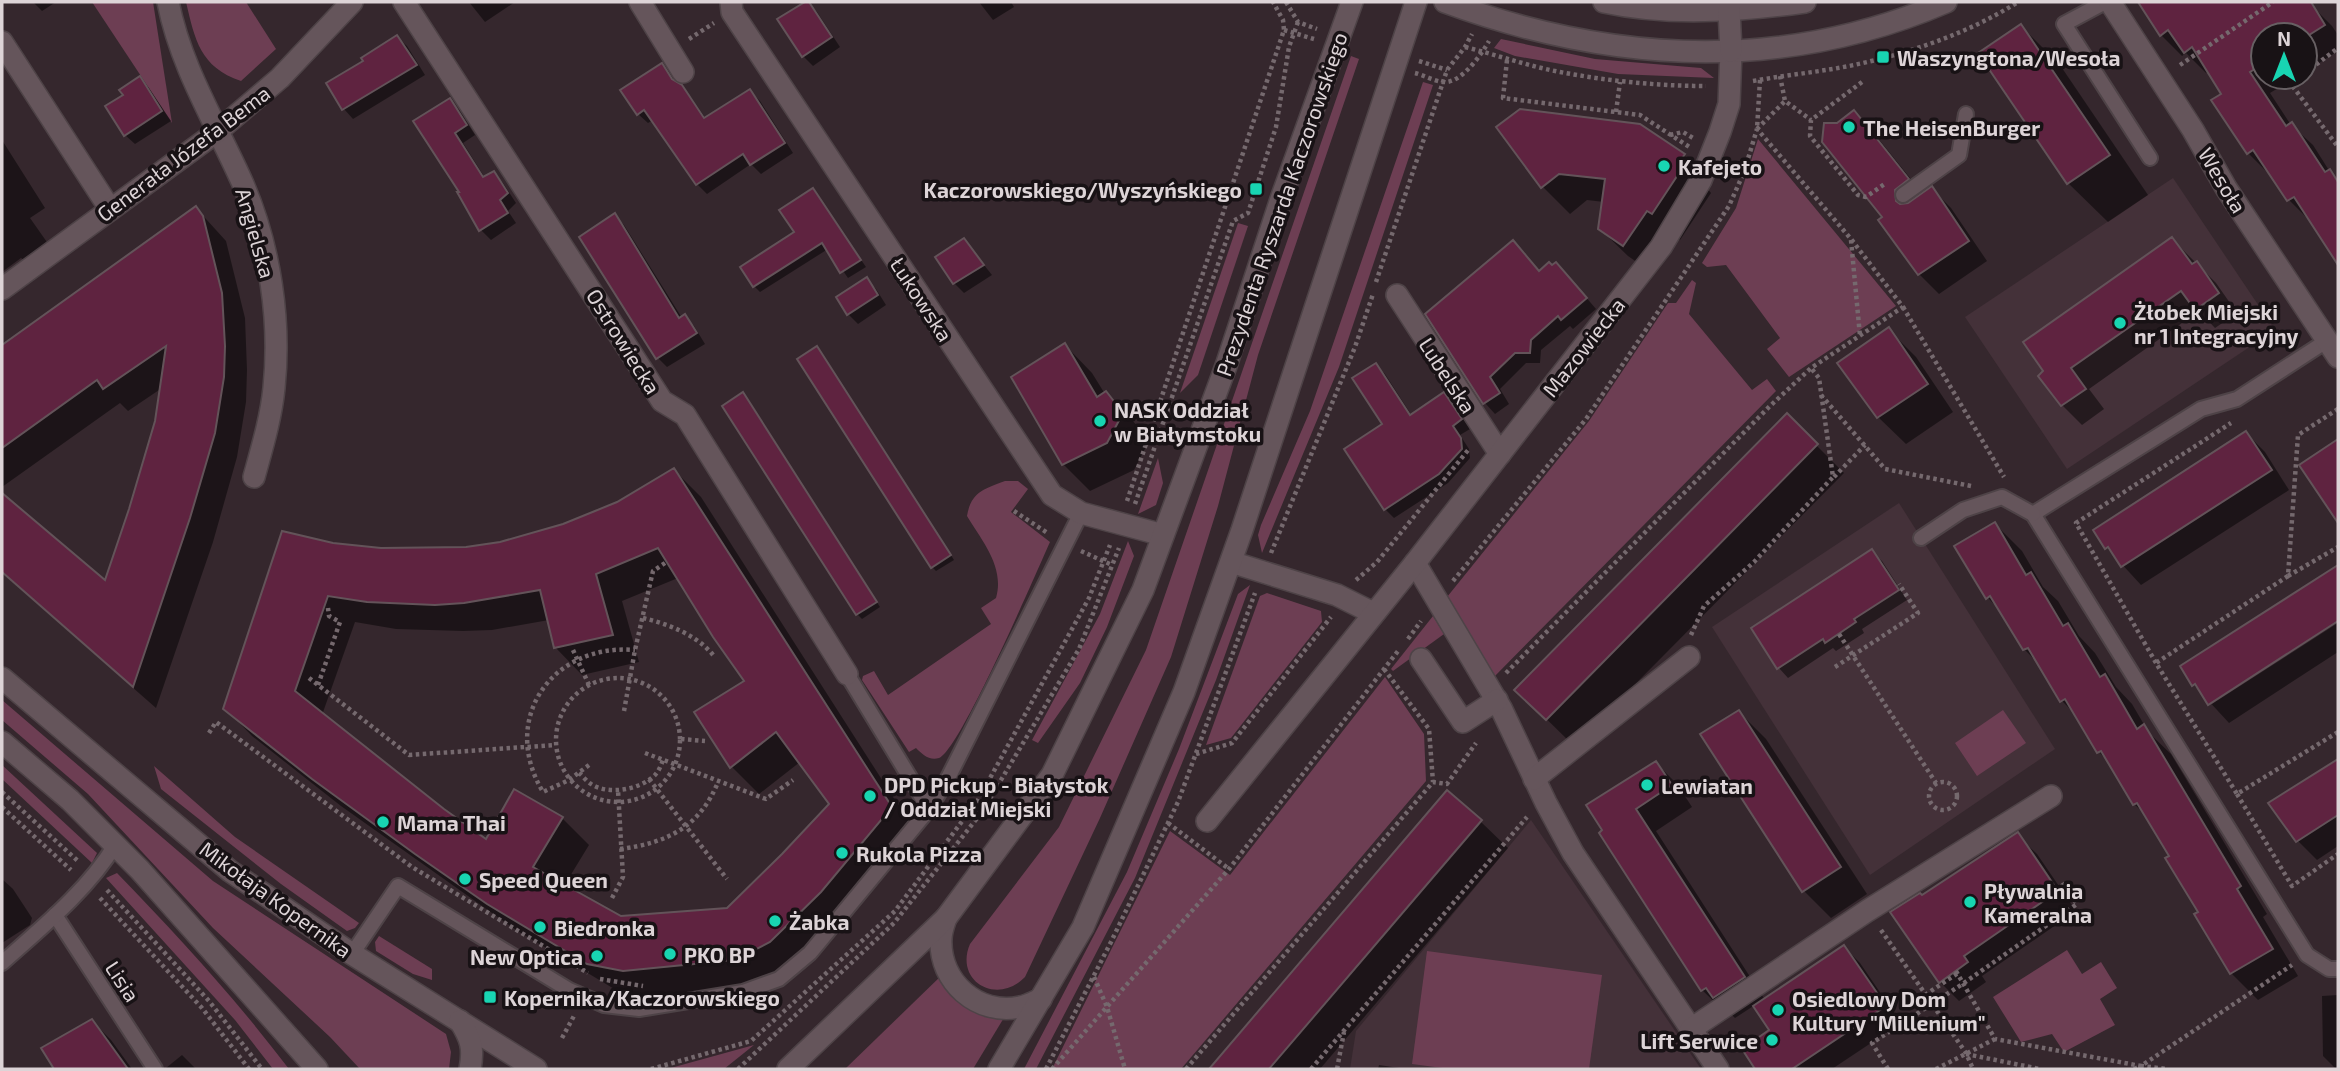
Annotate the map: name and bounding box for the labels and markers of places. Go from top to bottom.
place label: Waszyngtona/Wesoła [1897,45,2120,71]
marker: Waszyngtona/Wesoła [1875,49,1891,65]
place label: The HeisenBurger [1863,115,2040,140]
marker: The HeisenBurger [1841,119,1857,135]
place label: Kafejeto [1678,154,1762,179]
marker: Kafejeto [1656,158,1672,174]
place label: Kaczorowskiego/Wyszyńskiego [924,177,1242,203]
marker: Kaczorowskiego/Wyszyńskiego [1248,181,1264,197]
place label: Żłobek Miejski nr 1 Integracyjny [2134,299,2299,349]
marker: Żłobek Miejski nr 1 Integracyjny [2112,315,2128,331]
place label: NASK Oddział w Białymstoku [1114,397,1261,447]
marker: NASK Oddział w Białymstoku [1092,413,1108,429]
place label: DPD Pickup - Białystok / Oddział Miejski [884,772,1109,821]
place label: Lewiatan [1661,773,1753,798]
marker: Lewiatan [1639,777,1655,793]
marker: DPD Pickup - Białystok / Oddział Miejski [862,788,878,804]
place label: Mama Thai [397,810,506,835]
marker: Mama Thai [375,814,391,830]
place label: Rukola Pizza [856,841,982,866]
marker: Rukola Pizza [834,845,850,861]
place label: Speed Queen [479,867,608,893]
marker: Speed Queen [457,871,473,887]
place label: Pływalnia Kameralna [1984,878,2092,927]
marker: Pływalnia Kameralna [1962,894,1978,910]
place label: Żabka [789,909,849,934]
marker: Żabka [767,913,783,929]
place label: Biedronka [554,915,655,940]
marker: Biedronka [532,919,548,935]
place label: PKO BP [684,942,755,967]
place label: New Optica [470,944,583,969]
marker: PKO BP [662,946,678,962]
marker: New Optica [589,948,605,964]
place label: Kopernika/Kaczorowskiego [504,985,780,1010]
place label: Osiedlowy Dom Kultury "Millenium" [1792,986,1985,1036]
marker: Kopernika/Kaczorowskiego [482,989,498,1005]
marker: Osiedlowy Dom Kultury "Millenium" [1770,1002,1786,1018]
place label: Lift Serwice [1640,1028,1758,1053]
marker: Lift Serwice [1764,1032,1780,1048]

